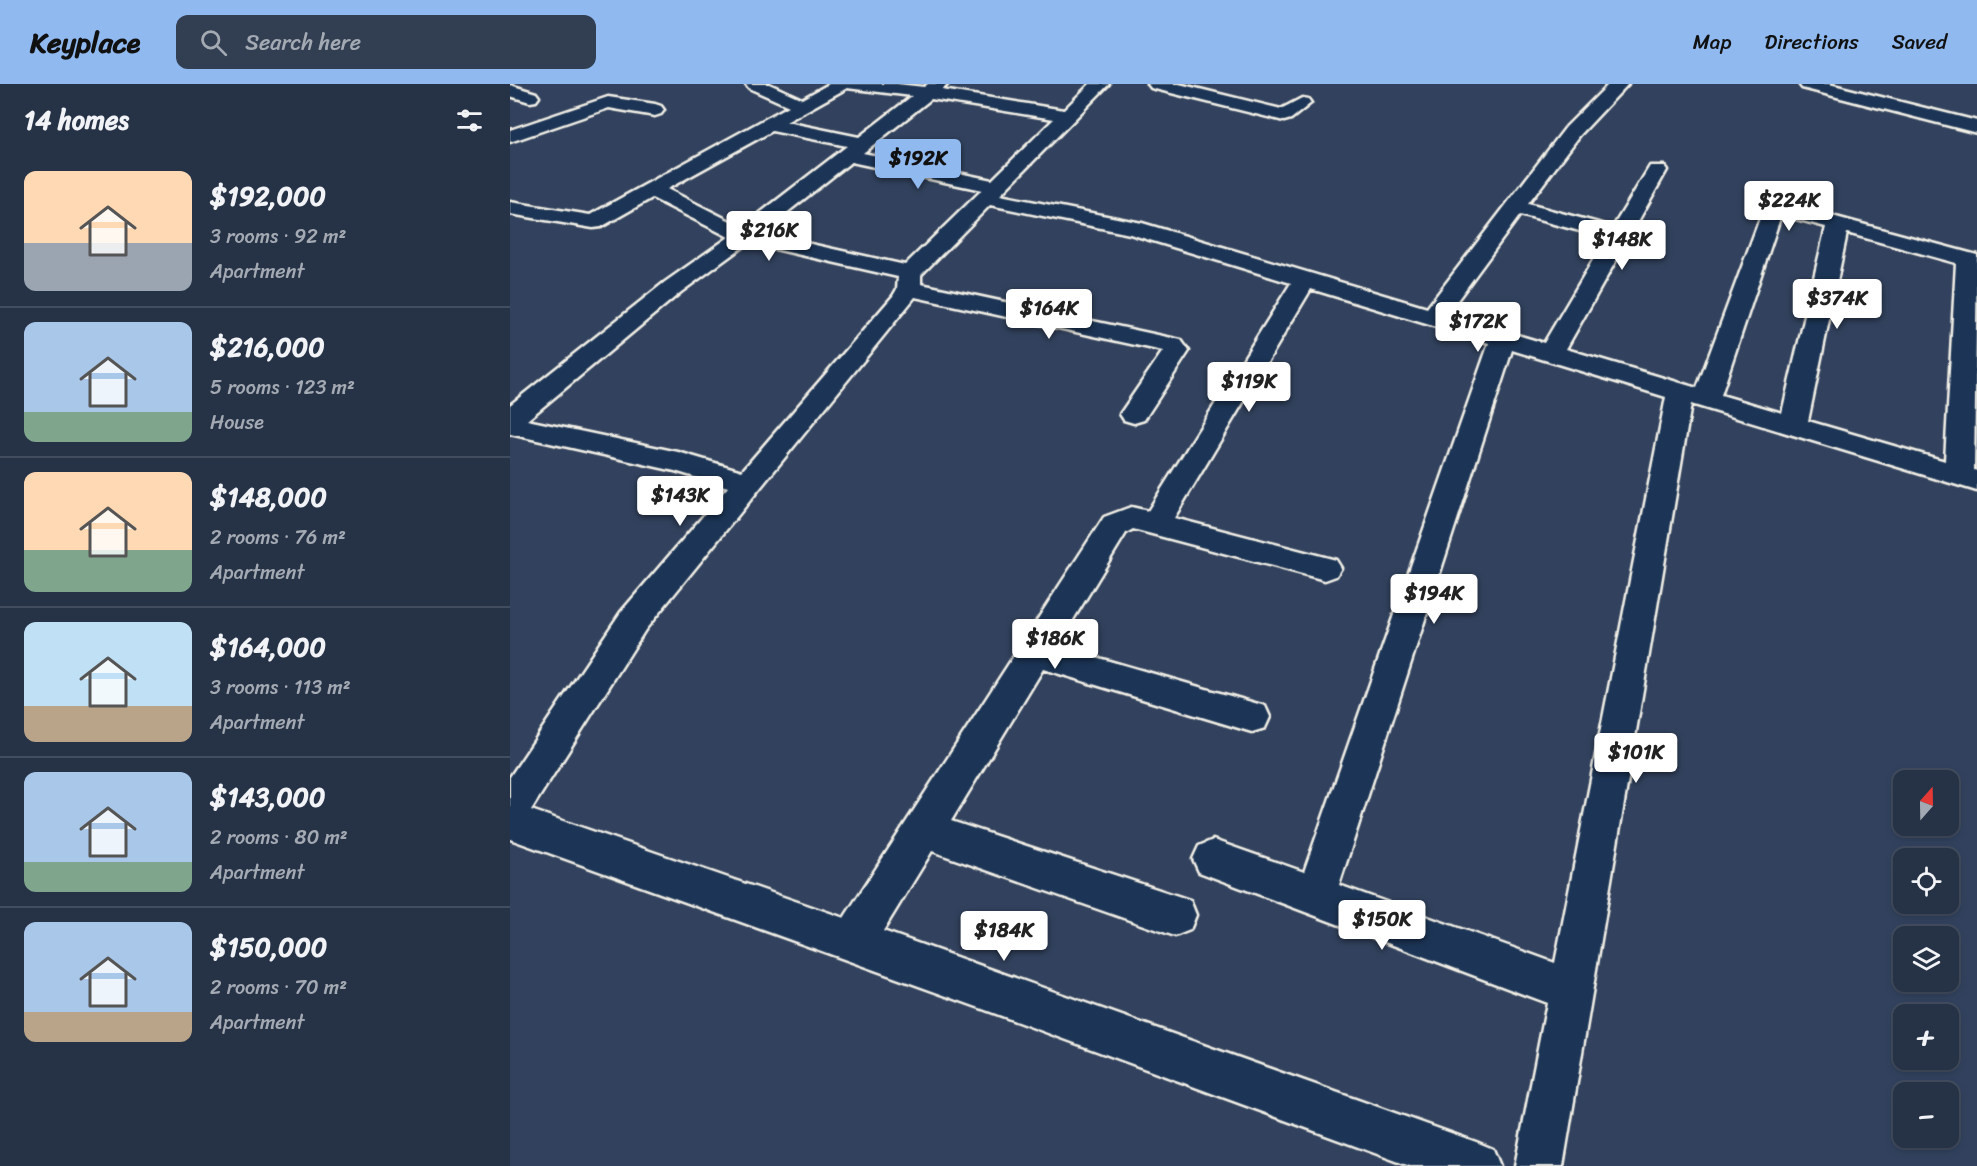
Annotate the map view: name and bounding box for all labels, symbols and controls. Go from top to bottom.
search box [176,15,596,69]
text: Keyplace [30,18,140,67]
text: Search here [245,23,361,62]
text: Map [1693,23,1731,61]
text: Directions [1764,23,1859,61]
text: Saved [1892,23,1947,61]
icon: search [197,26,230,59]
text: 14 homes [24,97,129,143]
icon: filters [453,104,486,137]
pin: $192K [876,139,960,190]
text: $192K [889,141,947,176]
text: $192,000 [210,173,326,219]
pin: $224K [1747,181,1831,232]
text: $224K [1758,183,1820,218]
icon: home [72,195,144,267]
pin: $216K [727,211,811,262]
text: $216K [740,213,798,248]
text: 3 rooms · 92 m² [210,219,346,254]
pin: $148K [1580,220,1664,271]
text: $148K [1593,222,1651,257]
text: Apartment [210,254,304,289]
pin: $374K [1795,279,1879,330]
text: $374K [1807,281,1867,316]
pin: $164K [1007,289,1091,340]
text: $164K [1020,291,1078,326]
pin: $172K [1436,302,1520,353]
text: $172K [1449,304,1507,339]
text: $216,000 [210,324,325,370]
icon: home [72,346,144,418]
pin: $119K [1207,362,1291,413]
text: $119K [1221,364,1277,399]
text: 5 rooms · 123 m² [210,370,355,405]
text: House [210,405,264,440]
text: $148,000 [210,474,327,520]
pin: $143K [638,476,722,527]
text: $143K [651,478,709,513]
icon: home [72,496,144,568]
text: 2 rooms · 76 m² [210,520,346,555]
text: Apartment [210,555,304,590]
pin: $194K [1392,574,1476,625]
text: $194K [1405,576,1463,611]
pin: $186K [1013,619,1097,670]
text: $186K [1026,621,1084,656]
text: $164,000 [210,624,326,670]
icon: home [72,646,144,718]
text: 3 rooms · 113 m² [210,670,351,705]
text: Apartment [210,705,304,740]
pin: $101K [1594,733,1678,784]
text: $101K [1608,735,1664,770]
north arrow [1893,770,1959,836]
map controls [1893,770,1959,1148]
text: $143,000 [210,774,325,820]
icon: home [72,796,144,868]
text: 2 rooms · 80 m² [210,820,348,855]
button: locate [1893,848,1959,914]
text: Apartment [210,855,304,890]
pin: $150K [1340,900,1424,951]
text: $150K [1352,902,1412,937]
pin: $184K [962,911,1046,962]
text: $184K [975,913,1033,948]
text: $150,000 [210,924,327,970]
button: layers [1893,926,1959,992]
icon: home [72,946,144,1018]
text: 2 rooms · 70 m² [210,970,347,1005]
button: + [1893,1004,1959,1070]
text: Apartment [210,1005,304,1040]
button: − [1893,1082,1959,1148]

